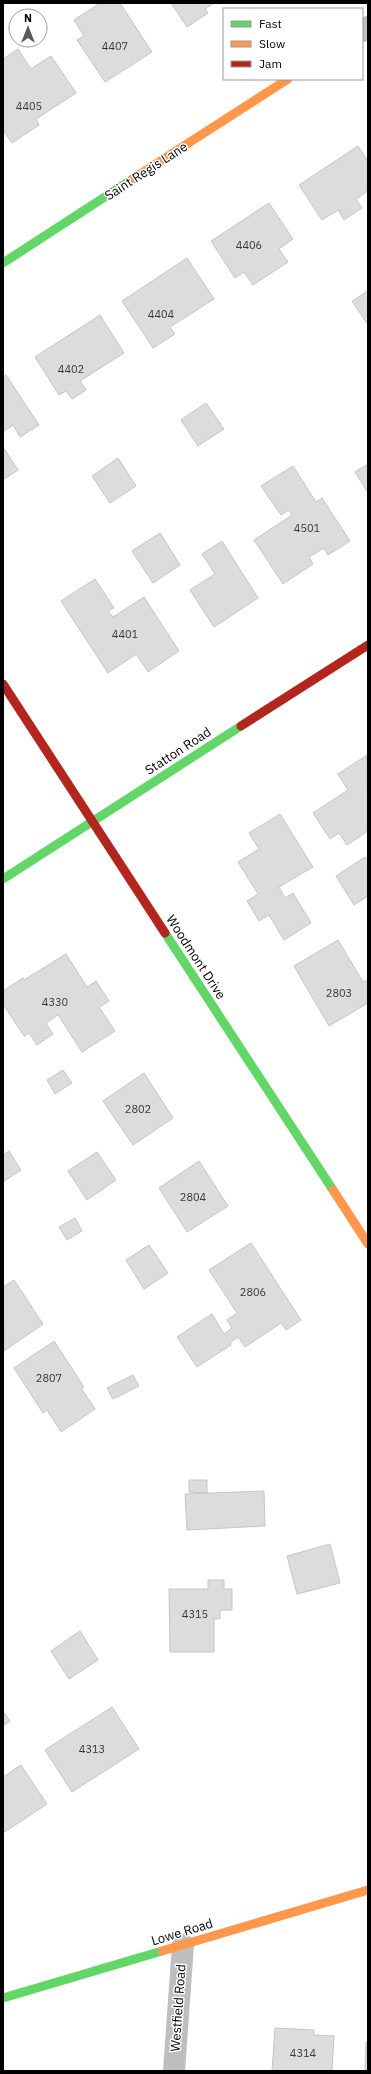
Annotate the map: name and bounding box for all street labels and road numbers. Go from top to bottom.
street label: Saint Regis Lane [101,138,191,204]
street label: Statton Road [142,723,214,779]
street label: Woodmont Drive [162,912,230,1002]
street label: Lowe Road [149,1915,215,1949]
street label: Westfield Road [166,1964,190,2052]

